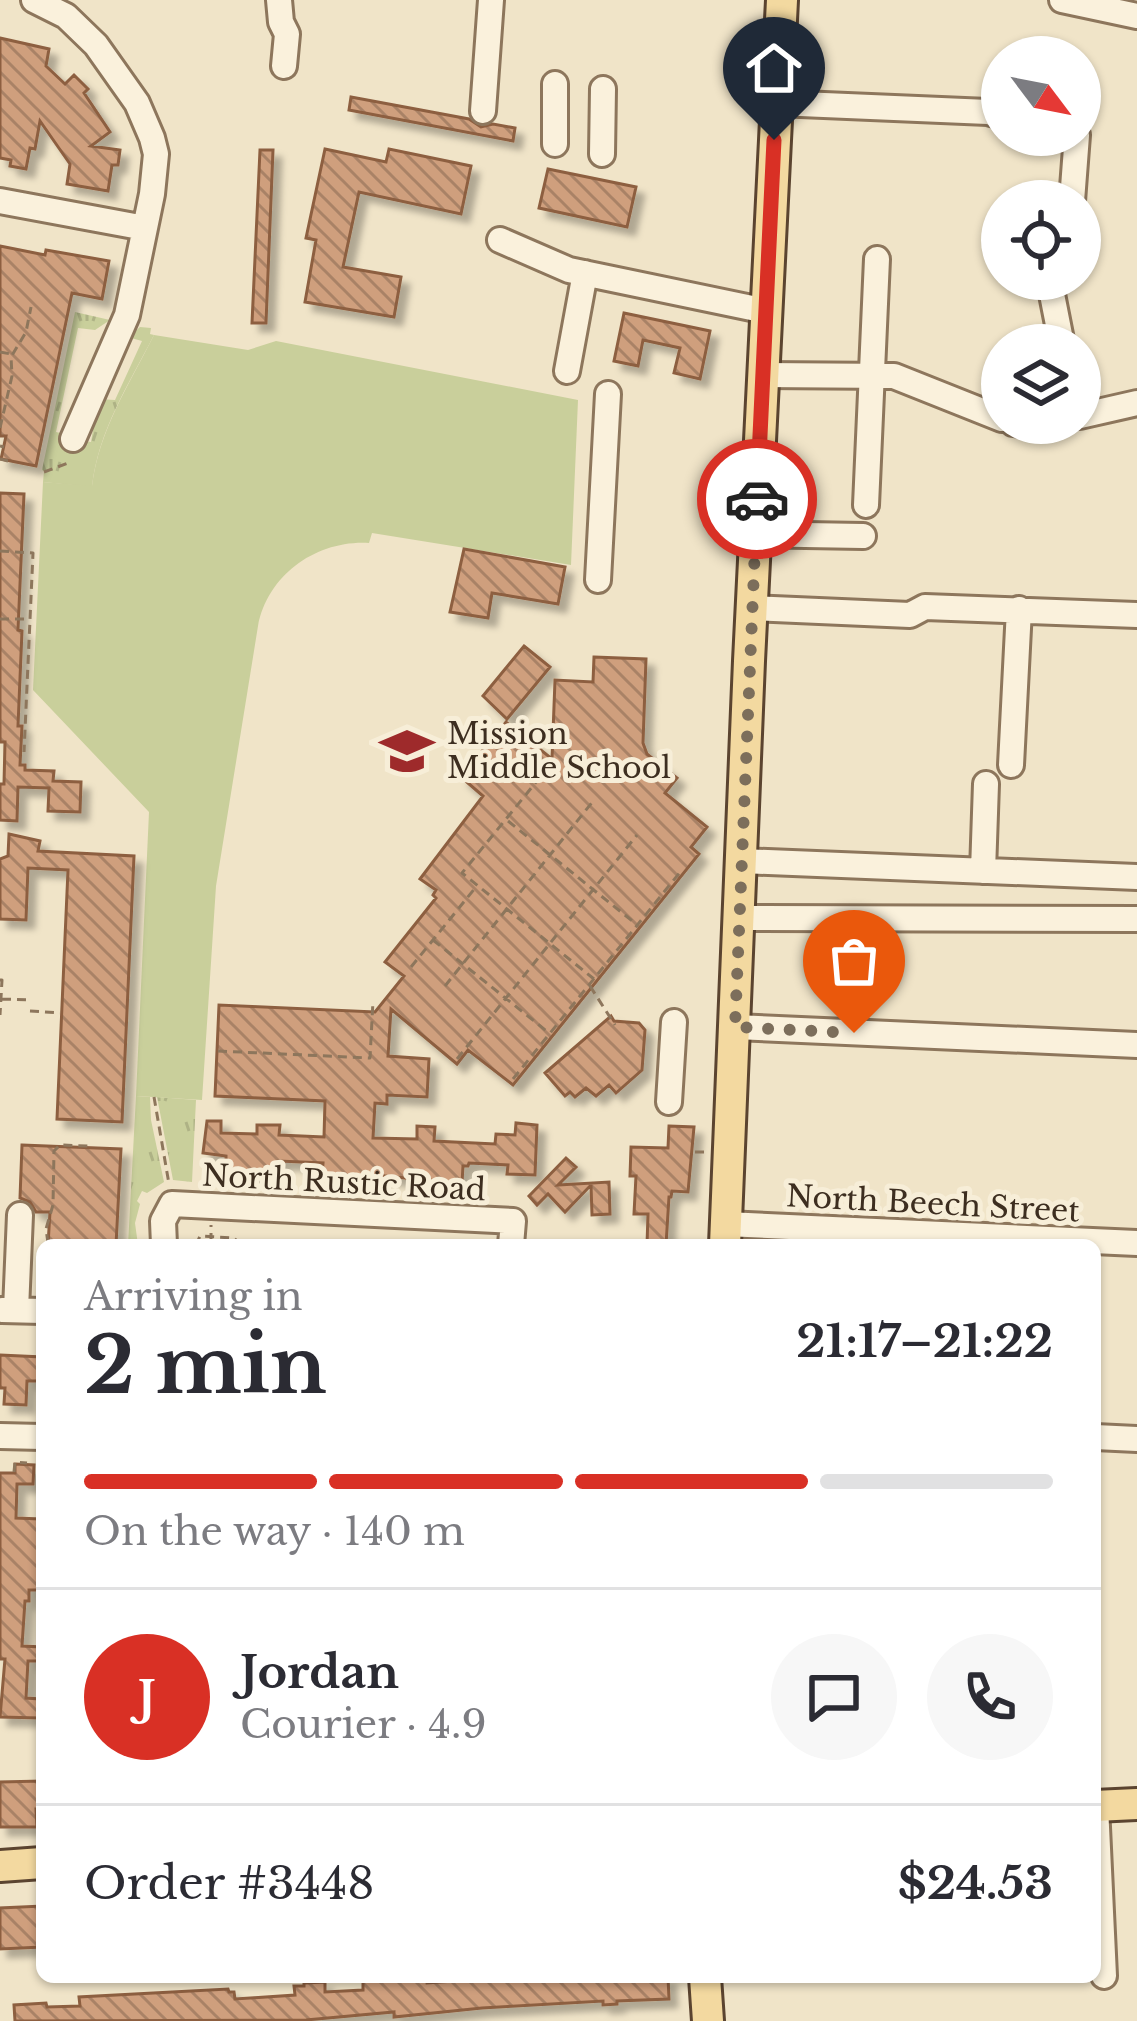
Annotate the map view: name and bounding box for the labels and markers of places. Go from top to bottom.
pin [723,17,825,140]
place label: Mission Middle School [447,715,671,786]
school or university icon: Mission Middle School [378,722,436,780]
pin [803,910,905,1033]

